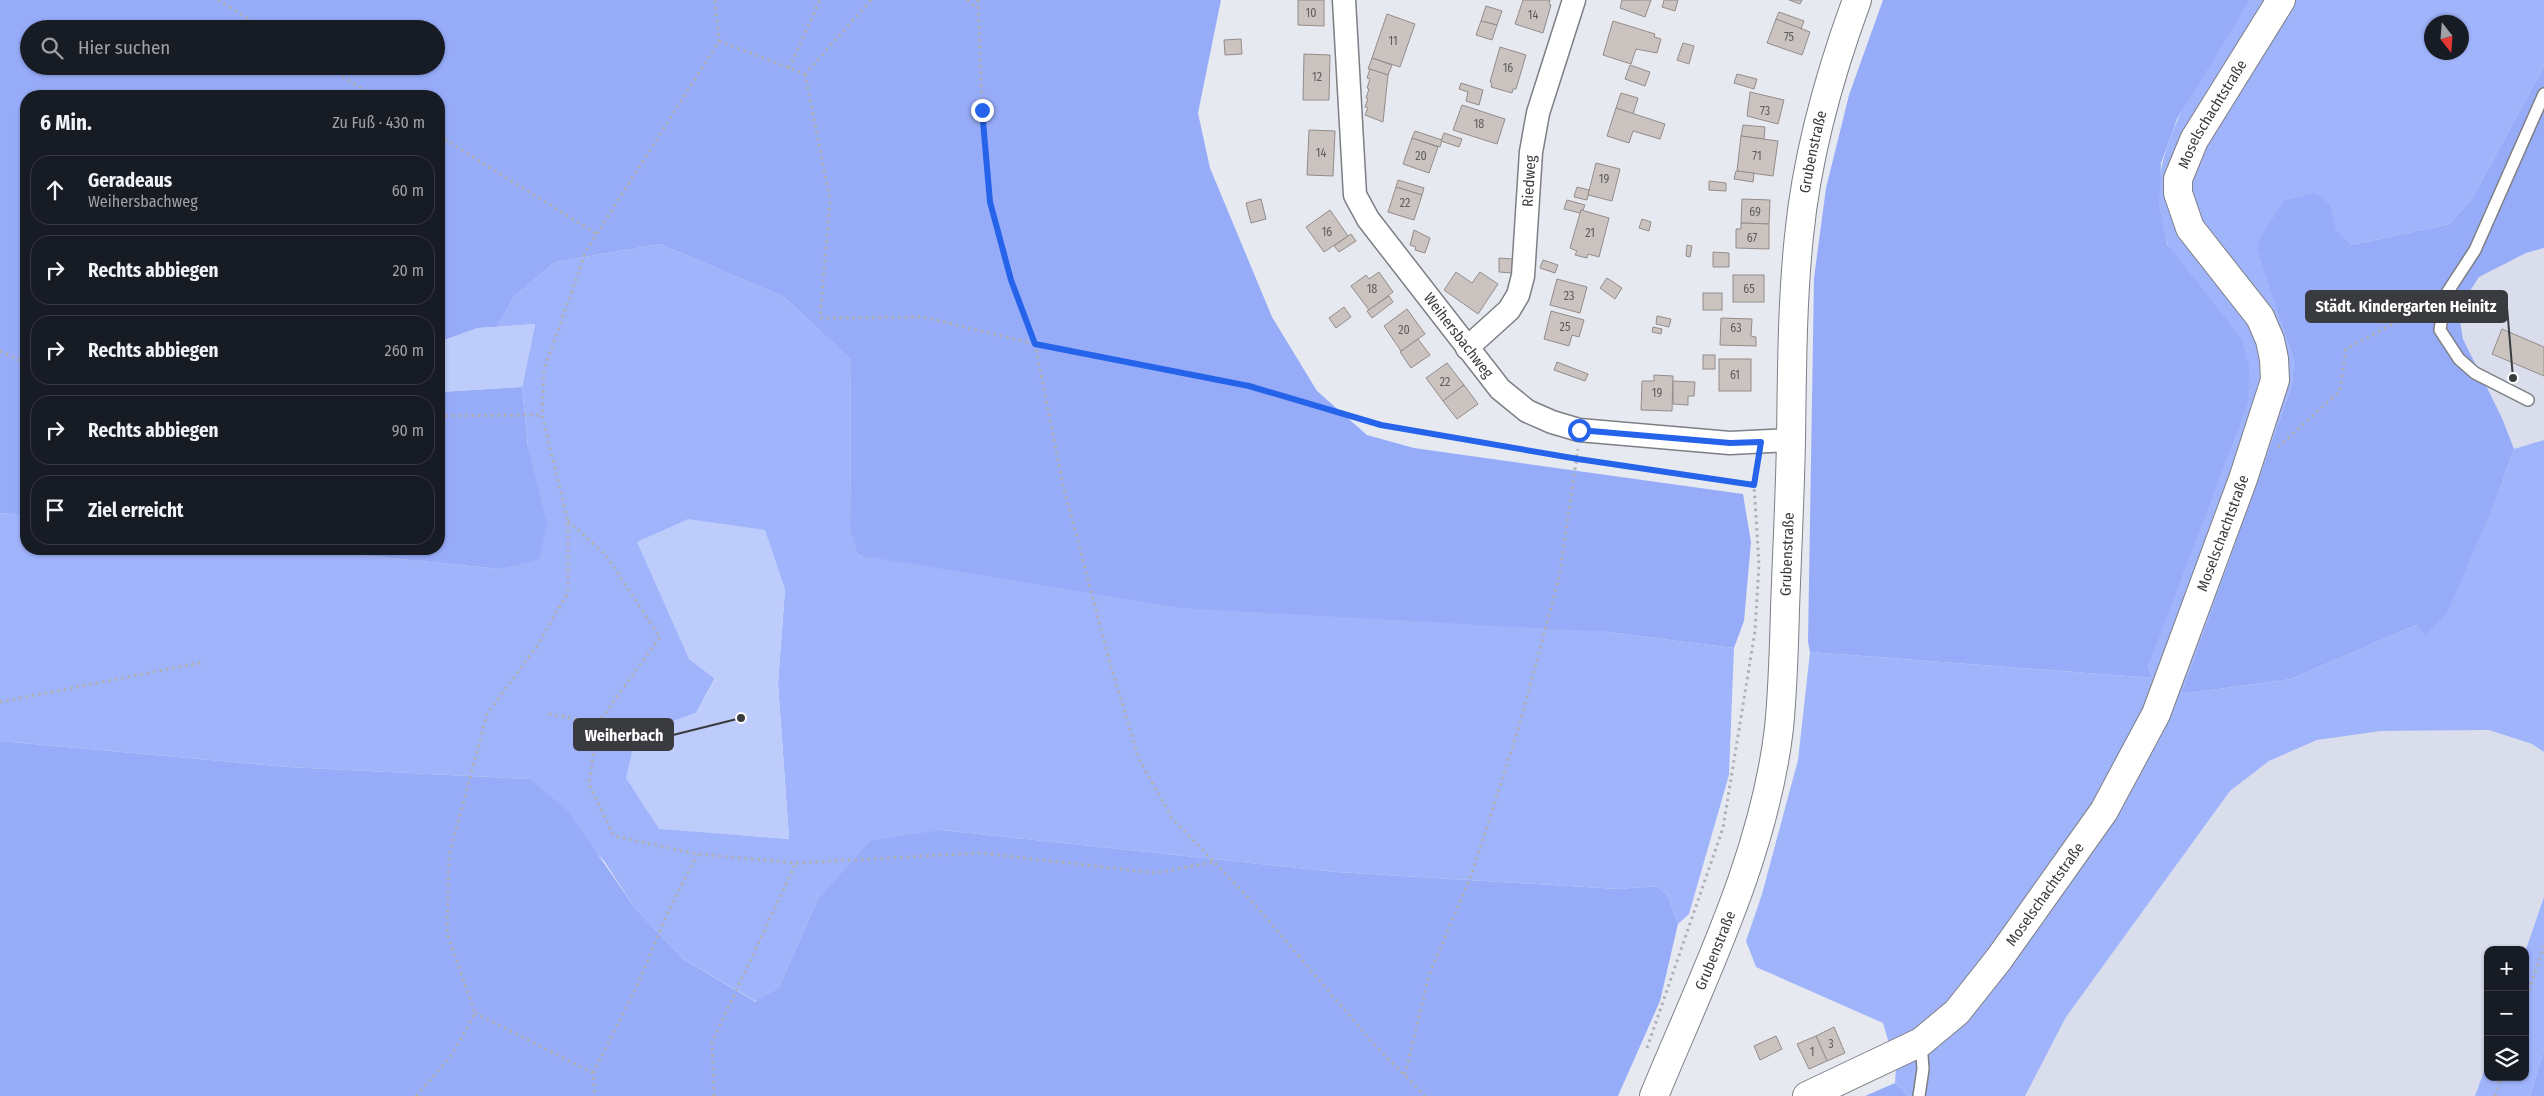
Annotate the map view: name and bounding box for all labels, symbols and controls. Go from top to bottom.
house number: 10 [1306,6,1316,20]
house number: 14 [1528,8,1538,22]
north arrow [2424,15,2469,60]
search box [20,20,445,75]
house number: 75 [1784,30,1795,44]
icon: search [38,34,66,62]
house number: 11 [1388,34,1398,48]
text: Hier suchen [78,36,170,59]
street label: Moselschachtstraße [2174,57,2251,171]
house number: 16 [1503,61,1513,75]
house number: 12 [1312,70,1322,84]
route end [971,99,994,122]
house number: 73 [1760,104,1770,118]
street label: Grubenstraße [1796,109,1831,194]
text: 6 Min. [40,110,92,136]
text: Zu Fuß · 430 m [332,113,425,132]
house number: 18 [1474,117,1484,131]
house number: 14 [1316,146,1326,160]
house number: 20 [1415,149,1427,163]
house number: 71 [1752,149,1762,163]
street label: Riedweg [1518,155,1540,207]
text: Geradeaus [88,169,172,192]
house number: 19 [1599,172,1609,186]
icon: ahead [41,176,69,204]
text: 60 m [392,181,424,200]
text: Weihersbachweg [88,192,198,211]
house number: 22 [1400,196,1410,210]
house number: 69 [1749,205,1761,219]
house number: 16 [1322,225,1332,239]
house number: 21 [1585,226,1595,240]
house number: 67 [1747,231,1757,245]
icon: right [41,256,69,284]
text: Rechts abbiegen [88,259,218,282]
text: 20 m [393,261,424,280]
house number: 18 [1367,282,1377,296]
house number: 65 [1743,282,1755,296]
street label: Weihersbachweg [1420,289,1497,382]
house number: 23 [1564,289,1574,303]
callout: Städt. Kindergarten Heinitz [2306,291,2507,322]
text: Städt. Kindergarten Heinitz [2316,297,2497,316]
house number: 25 [1560,320,1571,334]
house number: 63 [1730,321,1742,335]
house number: 20 [1398,323,1410,337]
icon: right [41,336,69,364]
text: Rechts abbiegen [88,339,218,362]
text: 260 m [385,341,424,360]
house number: 61 [1730,368,1740,382]
house number: 22 [1440,375,1450,389]
house number: 19 [1652,386,1662,400]
icon: right [41,416,69,444]
text: Rechts abbiegen [88,419,218,442]
route start [1568,419,1591,442]
text: 90 m [392,421,424,440]
street label: Moselschachtstraße [2193,473,2253,594]
icon: arrive [41,496,69,524]
text: Ziel erreicht [88,499,184,522]
street label: Grubenstraße [1776,512,1798,596]
callout: Weiherbach [574,719,673,750]
text: Weiherbach [585,726,663,745]
street label: Moselschachtstraße [2002,839,2088,949]
street label: Grubenstraße [1691,908,1739,993]
map controls [2484,946,2529,1081]
button: + [2484,946,2529,991]
button: − [2484,991,2529,1036]
button: layers [2484,1036,2529,1081]
house number: 3 [1828,1037,1834,1051]
house number: 1 [1810,1045,1814,1059]

